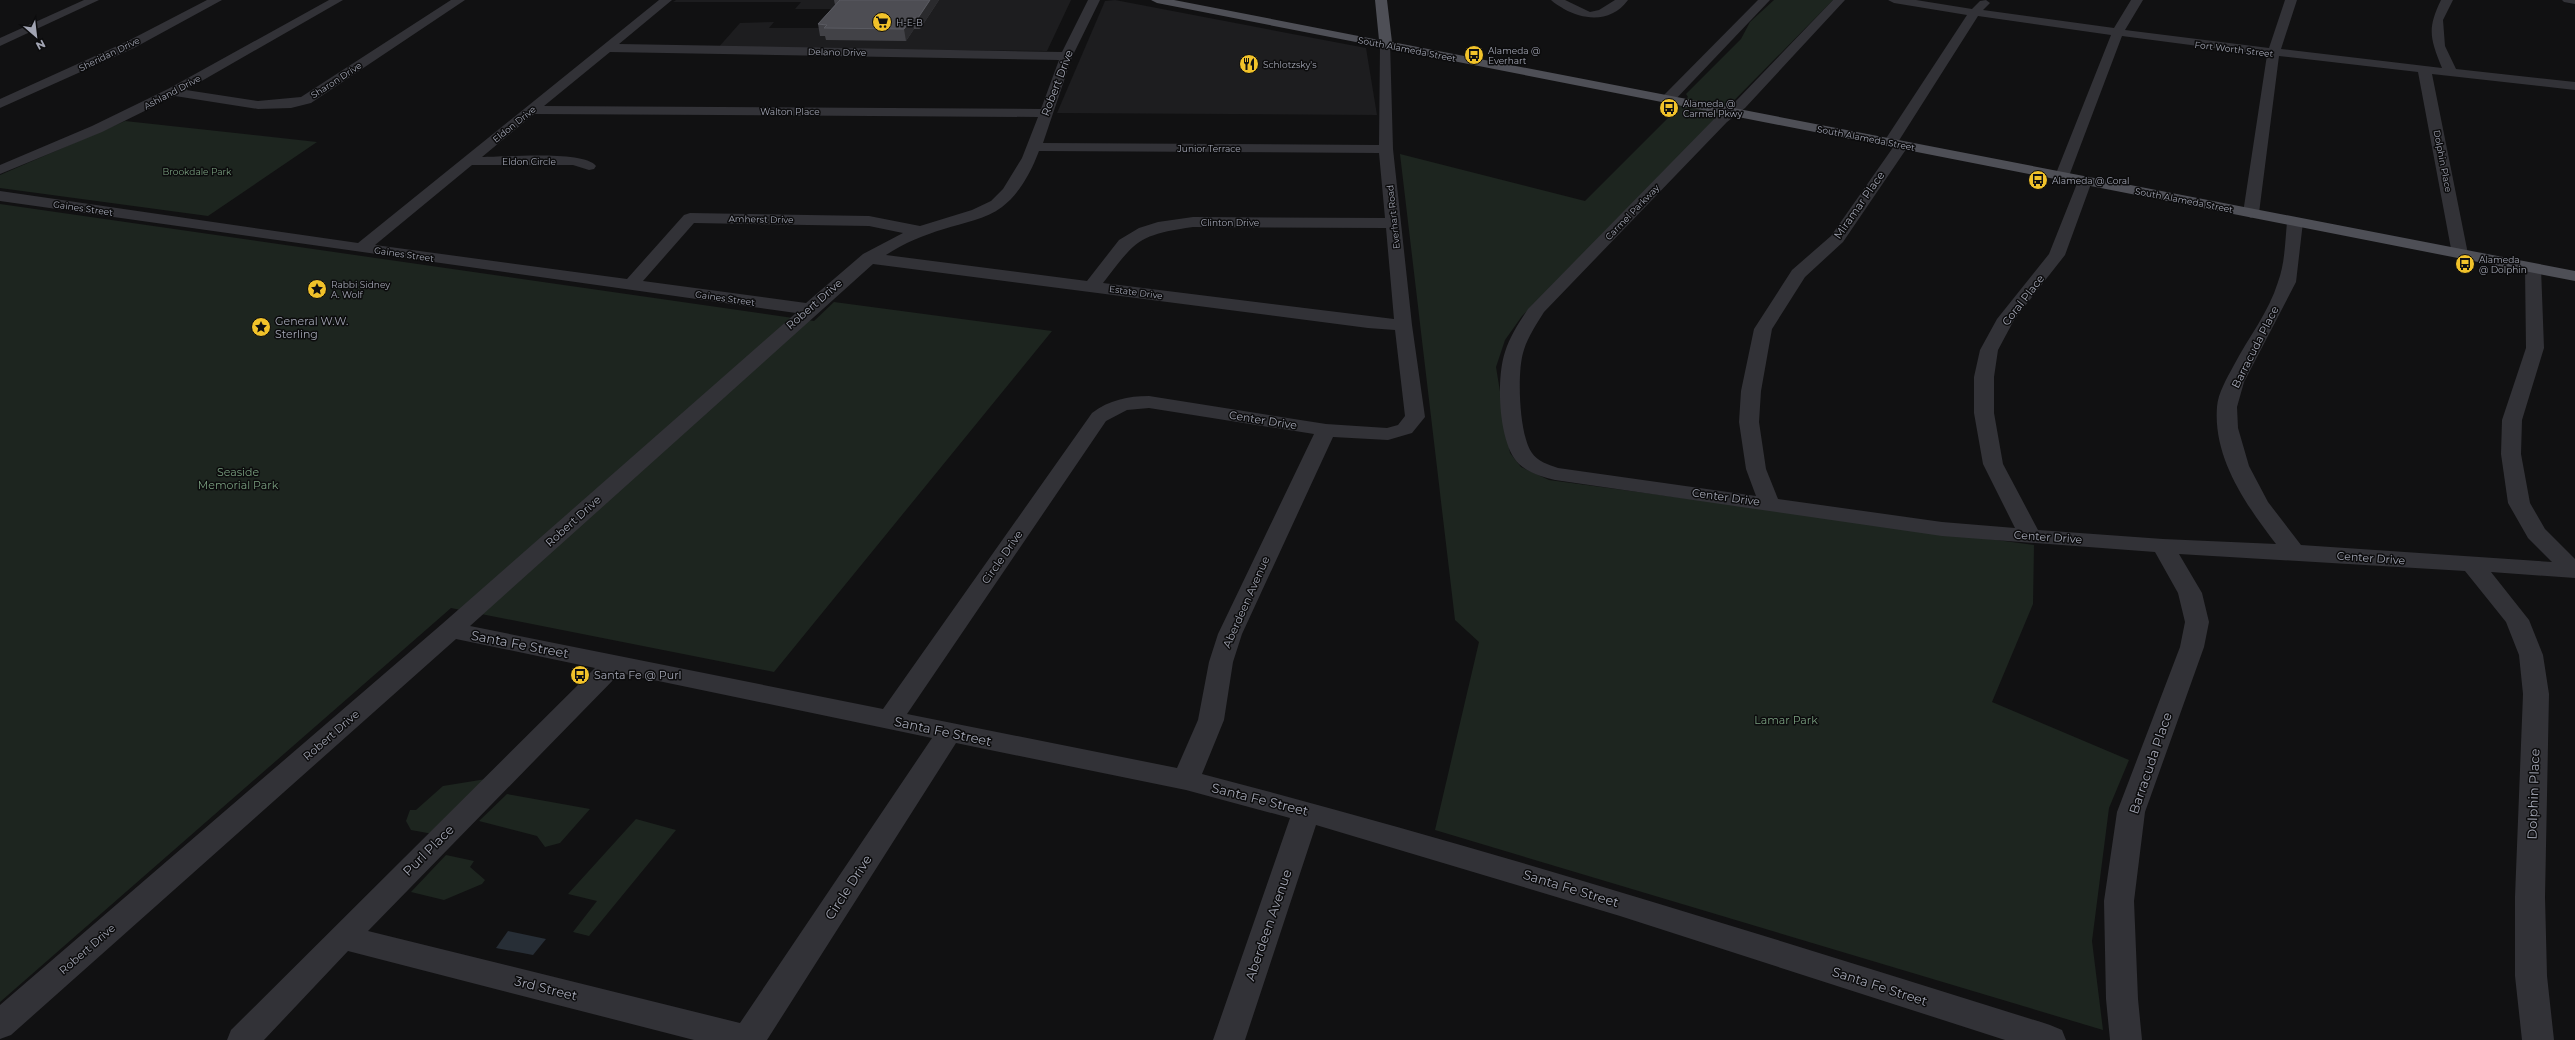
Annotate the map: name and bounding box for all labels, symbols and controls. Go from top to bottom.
supermarket icon: H-E-B [871,11,893,33]
north arrow [16,16,56,56]
place label: H-E-B [896,17,923,28]
street label: Sheridan Drive [77,34,142,74]
street label: South Alameda Street [1357,34,1457,64]
text: N [33,37,48,53]
street label: Fort Worth Street [2194,39,2274,59]
bus stop icon: Alameda @ Everhart [1463,44,1485,66]
place label: Alameda @ Everhart [1488,45,1540,66]
street label: Delano Drive [808,46,867,58]
street label: Robert Drive [1038,48,1076,118]
restaurant icon: Schlotzsky's [1238,53,1260,75]
street label: Sharon Drive [309,59,364,100]
place label: Schlotzsky's [1263,59,1317,70]
street label: Ashland Drive [142,72,203,112]
bus stop icon: Alameda @ Carmel Pkwy [1658,97,1680,119]
place label: Alameda @ Carmel Pkwy [1683,98,1742,119]
street label: Eldon Drive [490,103,538,145]
street label: Walton Place [760,106,820,117]
street label: South Alameda Street [1816,123,1916,153]
street label: Dolphin Place [2432,129,2455,194]
street label: Junior Terrace [1176,143,1241,154]
street label: Eldon Circle [502,156,556,167]
park label: Brookdale Park [163,166,232,177]
street label: Miramar Place [1830,168,1888,242]
bus stop icon: Alameda @ Coral [2027,169,2049,191]
place label: Alameda @ Coral [2052,175,2129,186]
street label: Carmel Parkway [1603,182,1661,242]
street label: Everhart Road [1384,184,1402,250]
street label: South Alameda Street [2134,185,2234,215]
street label: Gaines Street [52,198,114,218]
street label: Amherst Drive [728,213,794,225]
street label: Clinton Drive [1201,217,1260,228]
street label: Gaines Street [373,244,435,264]
bus stop icon: Alameda @ Dolphin [2454,253,2476,275]
place label: Alameda @ Dolphin [2479,254,2527,275]
street label: Coral Place [1999,271,2047,328]
street label: Robert Drive [783,276,845,332]
place icon: Rabbi Sidney A. Wolf [306,278,328,300]
place label: Rabbi Sidney A. Wolf [331,279,390,300]
street label: Estate Drive [1109,283,1164,301]
street label: Gaines Street [694,288,756,308]
street label: Barracuda Place [2228,303,2282,390]
place label: General W.W. Sterling [275,314,348,341]
place icon: General W.W. Sterling [250,316,272,338]
street label: Center Drive [1228,408,1298,432]
park label: Seaside Memorial Park [198,465,279,492]
street label: Center Drive [1691,485,1761,509]
street label: Robert Drive [542,492,604,550]
street label: Circle Drive [978,527,1026,587]
street label: Center Drive [2013,528,2083,546]
street label: Center Drive [2336,549,2406,567]
street label: Aberdeen Avenue [1220,554,1273,650]
street label: Santa Fe Street [470,627,570,661]
bus stop icon: Santa Fe @ Purl [569,664,591,686]
place label: Santa Fe @ Purl [594,668,681,682]
street label: Robert Drive [300,707,362,763]
street label: Barracuda Place [2125,710,2175,816]
street label: Santa Fe Street [893,713,993,749]
park label: Lamar Park [1754,713,1818,727]
street label: Dolphin Place [2523,748,2543,840]
street label: Santa Fe Street [1210,779,1310,819]
street label: Purl Place [399,821,457,879]
street label: Circle Drive [821,852,875,922]
street label: Santa Fe Street [1521,866,1621,910]
street label: Aberdeen Avenue [1241,867,1295,983]
street label: Robert Drive [56,921,118,977]
street label: Santa Fe Street [1830,963,1930,1009]
street label: 3rd Street [513,973,579,1003]

